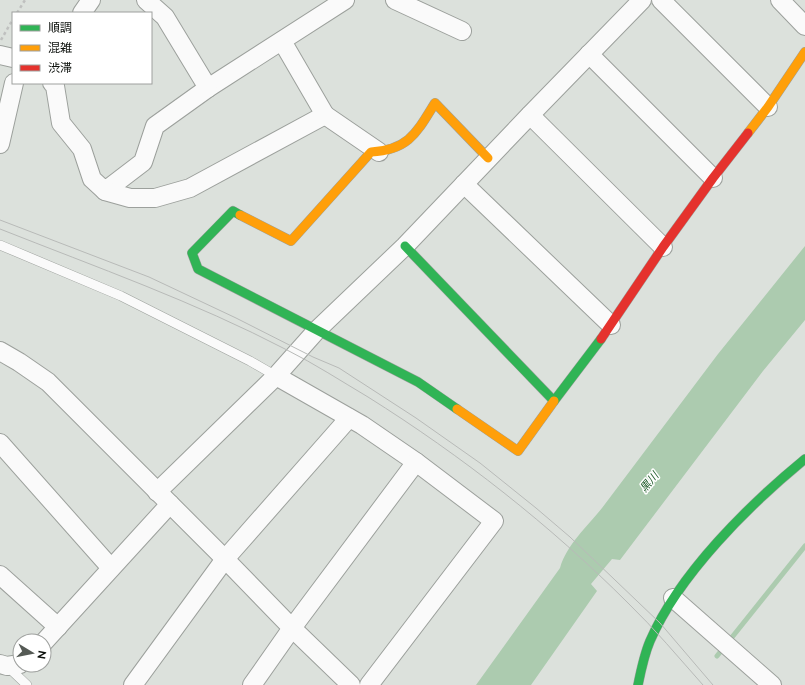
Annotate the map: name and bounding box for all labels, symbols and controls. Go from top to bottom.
legend [12,12,152,84]
text: 順調 [48,21,72,35]
text: 混雑 [48,41,72,55]
text: 渋滞 [48,61,72,75]
water label: 黒川 [637,469,662,495]
north arrow [12,633,52,673]
text: N [34,649,48,660]

